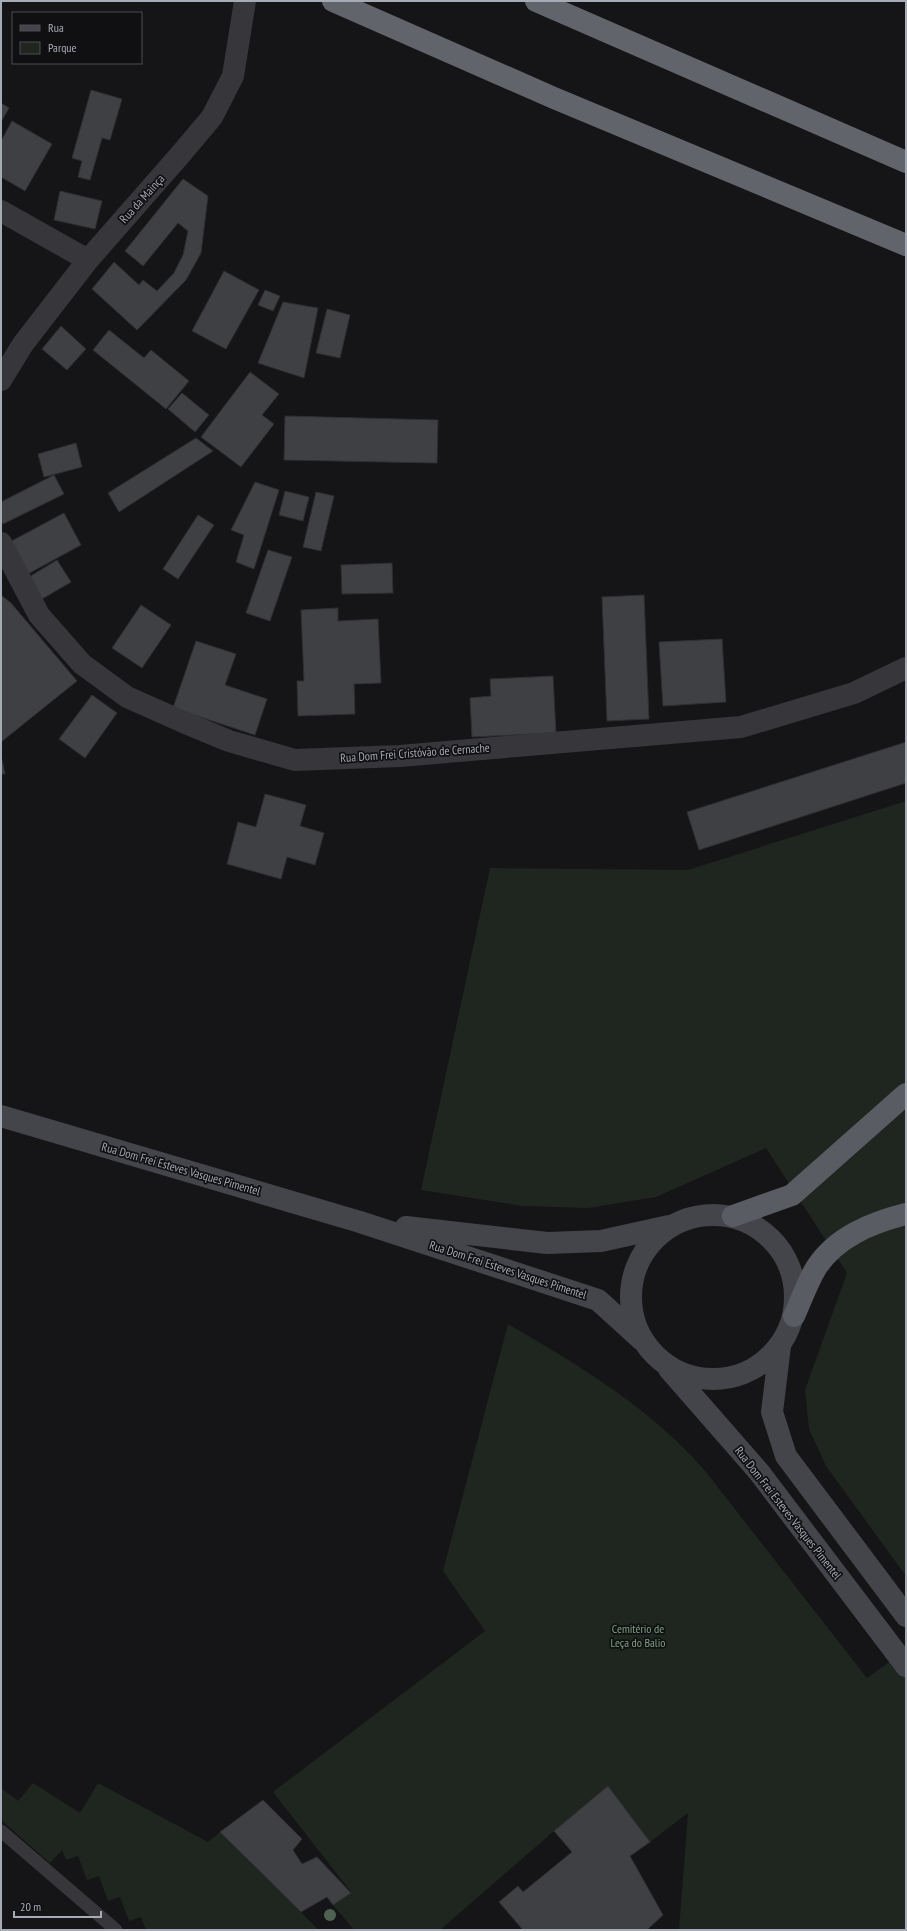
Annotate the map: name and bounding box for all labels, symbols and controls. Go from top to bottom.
legend [12,12,142,64]
text: Rua [48,20,64,35]
text: Parque [48,40,77,55]
street label: Rua da Mainça [116,171,167,226]
street label: Rua Dom Frei Cristóvão de Cernache [340,740,490,765]
street label: Rua Dom Frei Esteves Vasques Pimentel [100,1139,262,1198]
street label: Rua Dom Frei Esteves Vasques Pimentel [428,1237,589,1302]
street label: Rua Dom Frei Esteves Vasques Pimentel [732,1443,845,1582]
park label: Cemitério de Leça do Balio [611,1621,665,1650]
scale bar [14,1893,101,1919]
text: 20 m [20,1899,41,1914]

